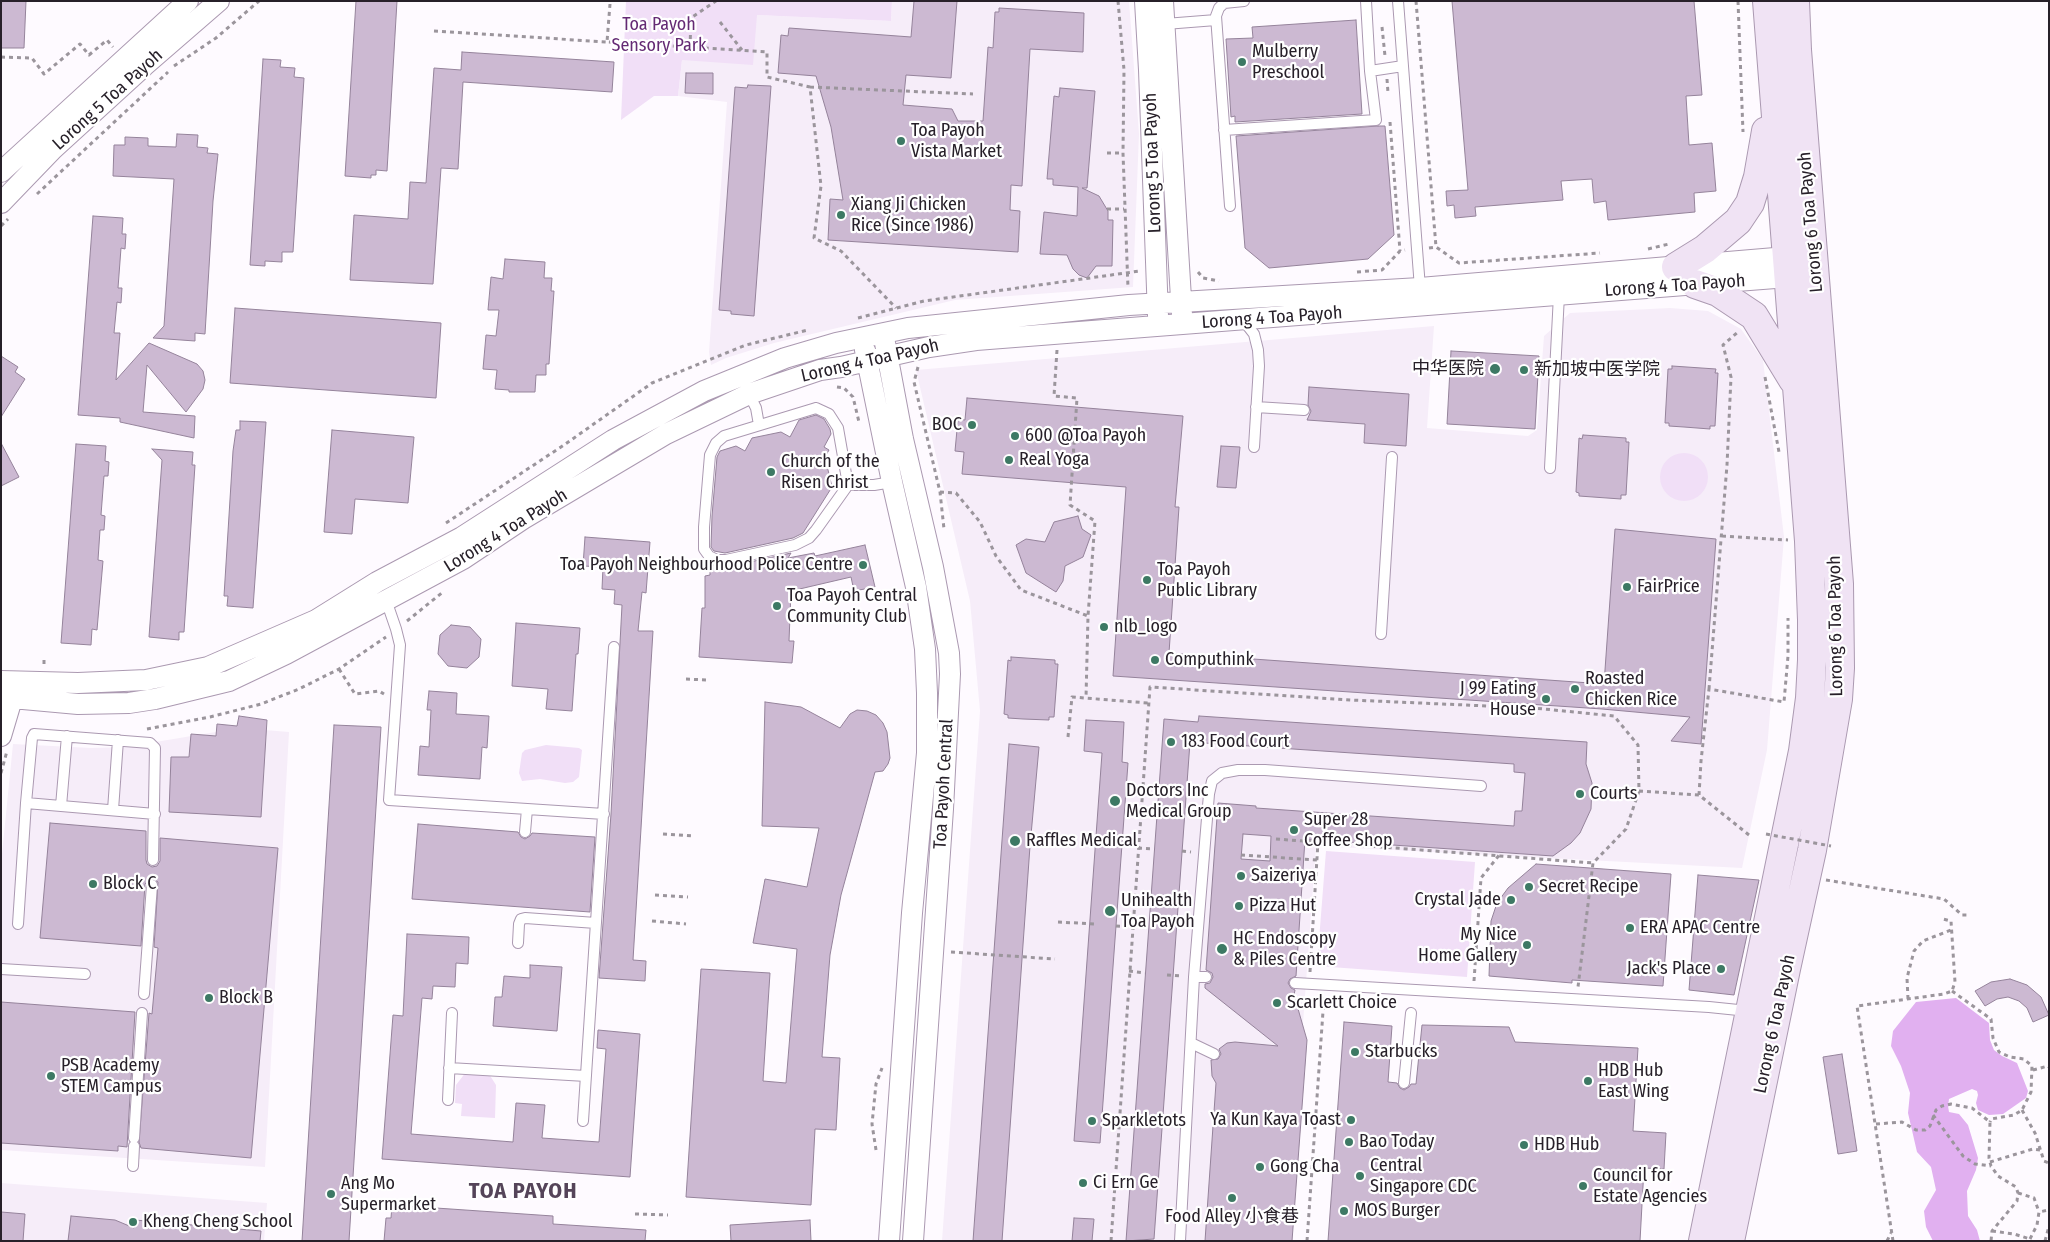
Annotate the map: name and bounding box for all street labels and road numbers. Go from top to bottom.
street label: Lorong 5 Toa Payoh [49,45,167,155]
street label: Lorong 5 Toa Payoh [1140,92,1166,234]
street label: Lorong 6 Toa Payoh [1794,151,1828,293]
street label: Lorong 4 Toa Payoh [1604,270,1746,302]
street label: Lorong 4 Toa Payoh [1201,302,1343,334]
street label: Lorong 4 Toa Payoh [799,335,941,387]
street label: Lorong 4 Toa Payoh [440,484,572,578]
street label: Lorong 6 Toa Payoh [1824,555,1848,697]
street label: Toa Payoh Central [930,719,958,849]
street label: Lorong 6 Toa Payoh [1750,953,1800,1095]

